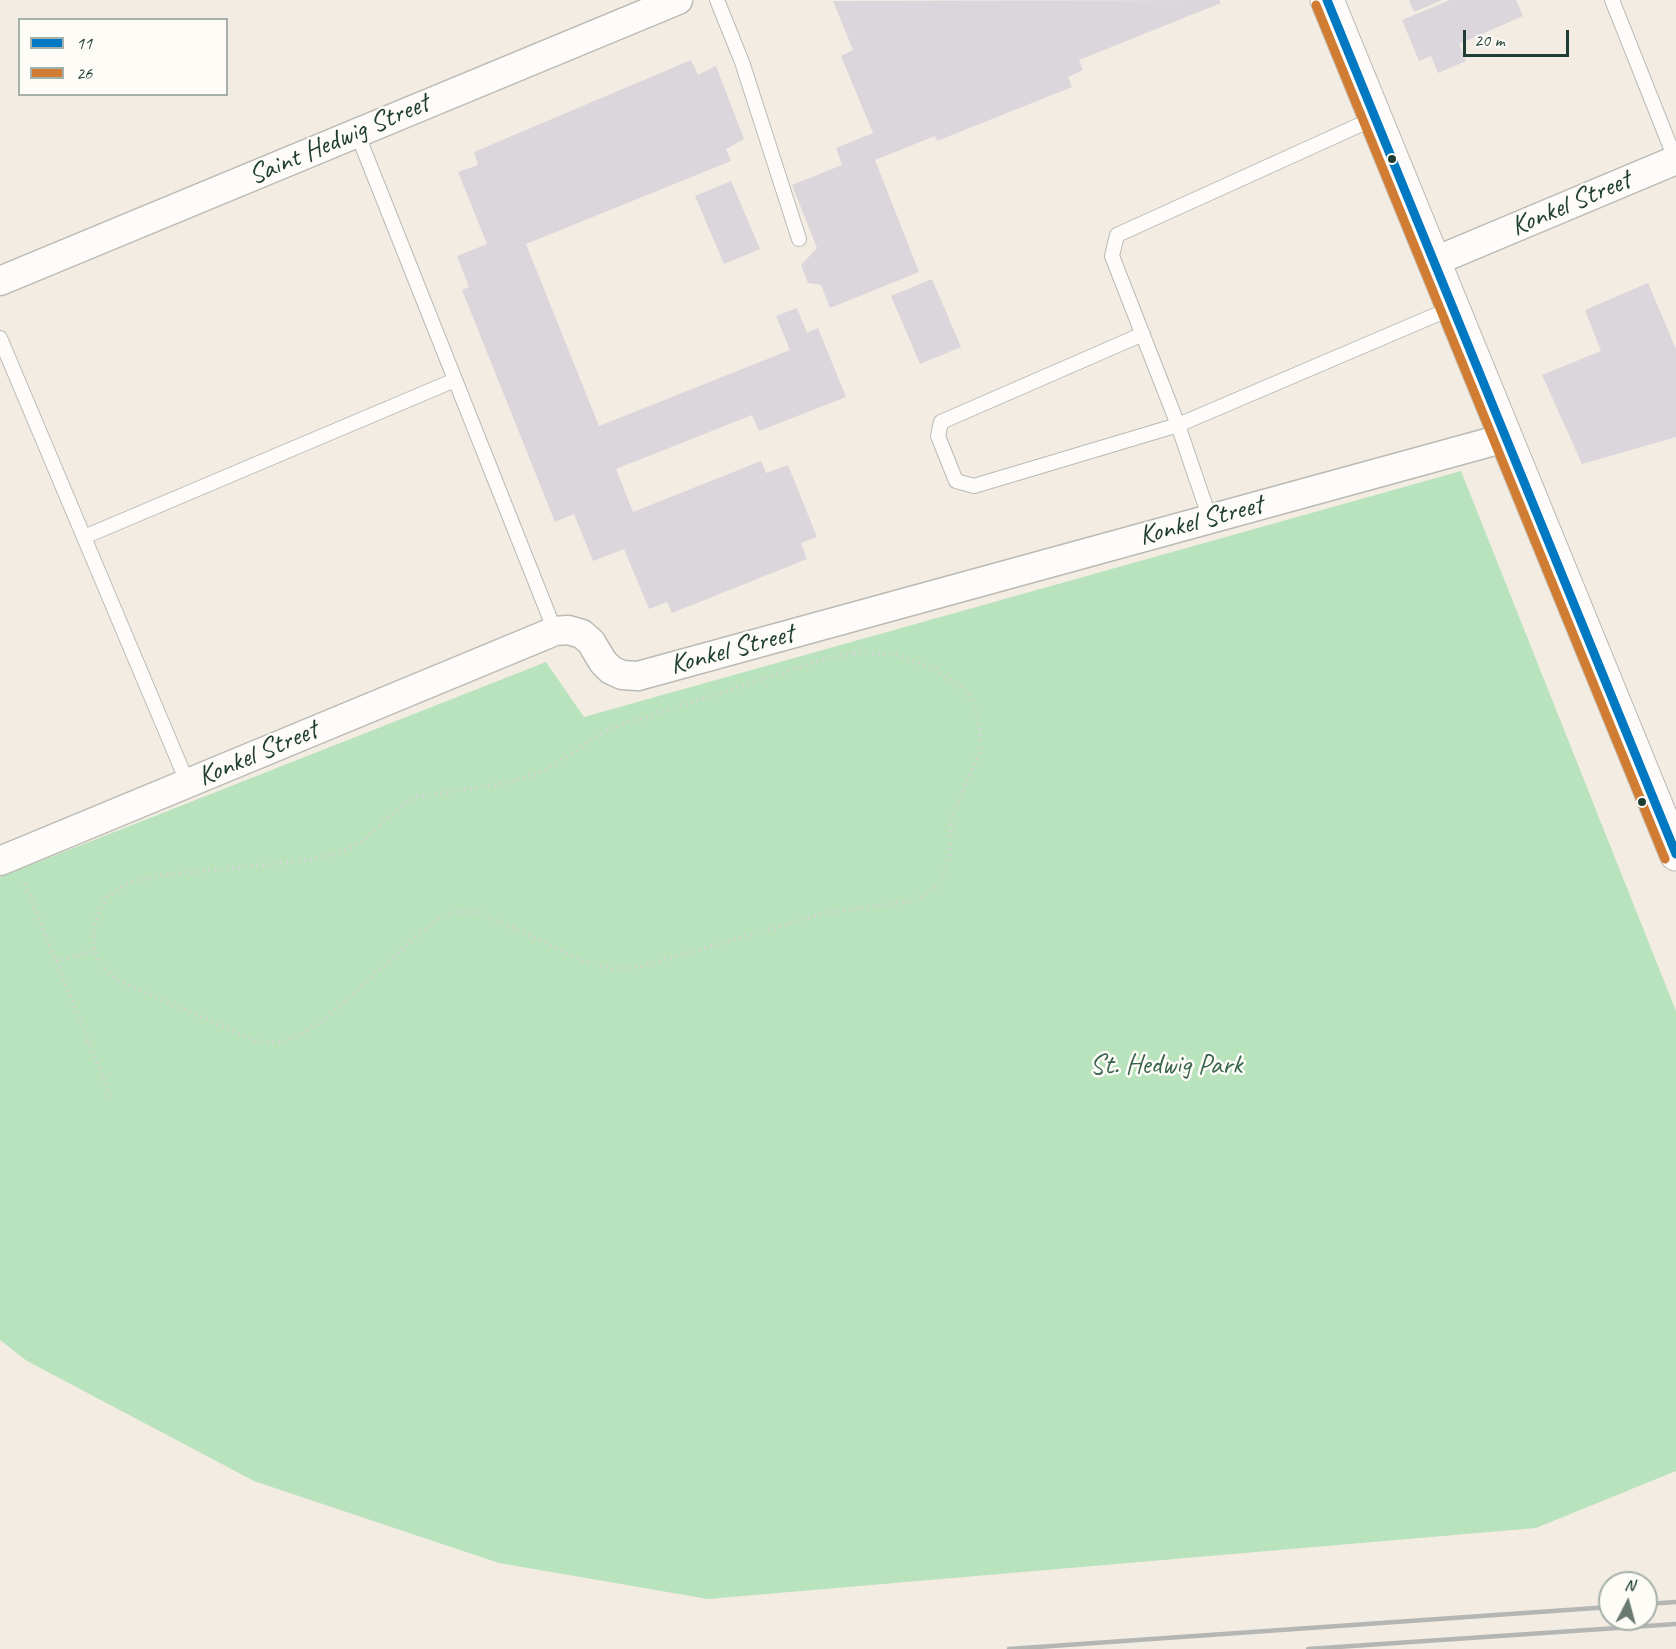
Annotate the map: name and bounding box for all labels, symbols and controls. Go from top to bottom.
legend [18,18,228,96]
scale bar [1466,18,1572,56]
text: 20 m [1474,29,1505,51]
text: 11 [76,32,92,54]
text: 26 [76,62,92,84]
street label: Saint Hedwig Street [244,87,434,193]
unlabelled marker [1386,153,1398,165]
street label: Konkel Street [1506,164,1636,244]
street label: Konkel Street [1135,488,1267,554]
street label: Konkel Street [666,617,798,683]
street label: Konkel Street [193,714,323,794]
unlabelled marker [1636,796,1648,808]
park label: St. Hedwig Park [1090,1049,1242,1083]
north arrow [1598,1571,1658,1631]
text: N [1624,1575,1636,1596]

